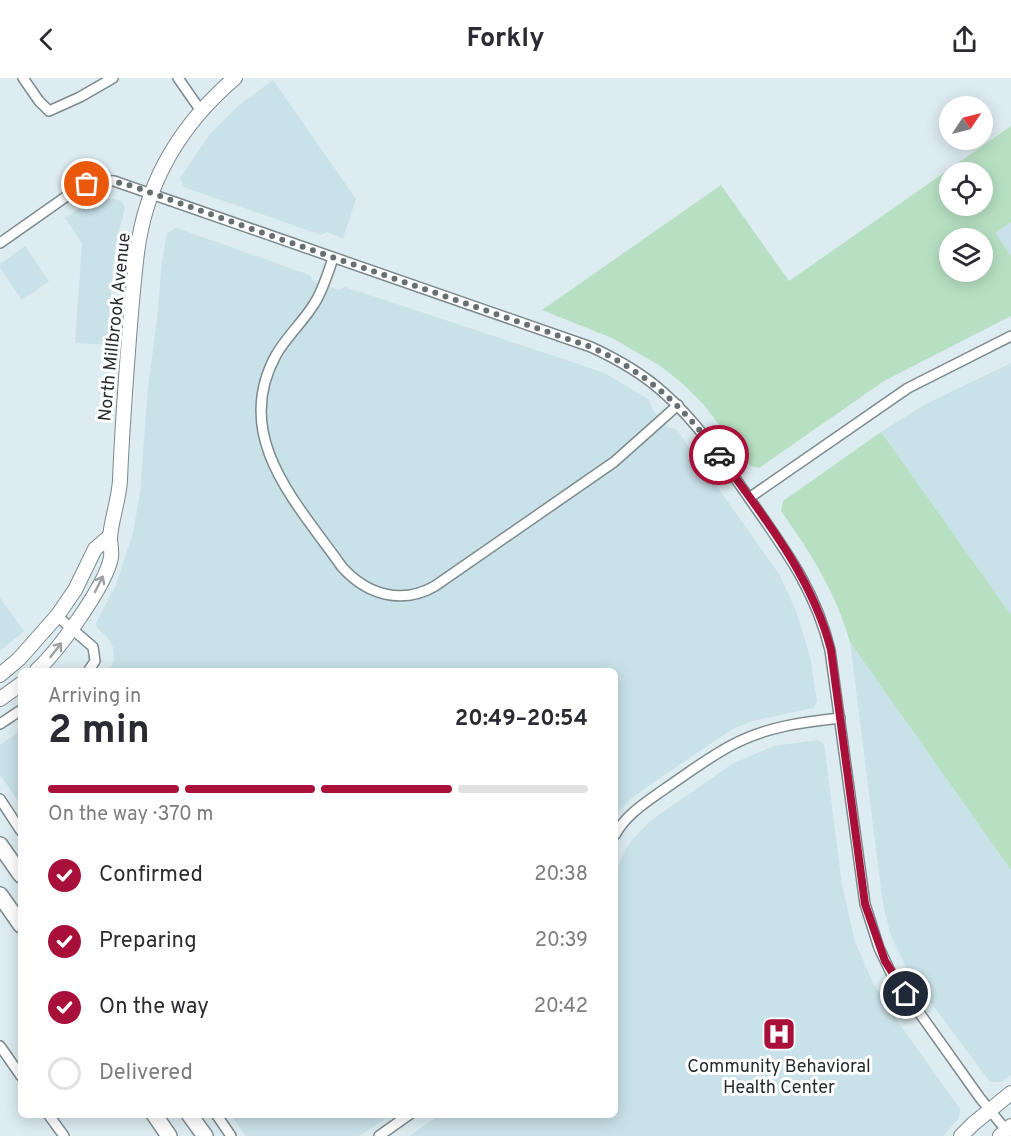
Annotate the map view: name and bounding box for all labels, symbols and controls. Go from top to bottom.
text: Forkly [467,22,544,56]
icon: back [30,23,63,56]
icon: share [948,23,981,56]
north arrow [939,96,993,150]
map controls [939,96,993,282]
pin [61,158,112,209]
button: locate [939,162,993,216]
icon: bag [70,167,103,200]
button: layers [939,228,993,282]
street label: North Millbrook Avenue [94,232,137,423]
courier [689,425,749,485]
icon: car [703,439,736,472]
one-way arrow [94,576,105,594]
one-way arrow [49,642,62,658]
text: Arriving in [48,684,141,710]
text: 20:49–20:54 [455,706,588,733]
text: 2 min [48,708,150,757]
text: On the way · 370 m [48,802,214,828]
icon: check [48,859,81,892]
text: Confirmed [99,862,203,889]
text: 20:38 [534,862,588,888]
icon: check [48,925,81,958]
text: Preparing [99,928,197,955]
text: 20:39 [535,928,588,954]
pin [880,968,931,1019]
icon: home [889,977,922,1010]
icon: check [48,991,81,1024]
text: On the way [99,994,209,1021]
text: 20:42 [534,994,588,1020]
hospital icon: Community Behavioral Health Center [761,1016,797,1052]
place label: Community Behavioral Health Center [687,1056,871,1100]
text: Delivered [99,1060,193,1087]

